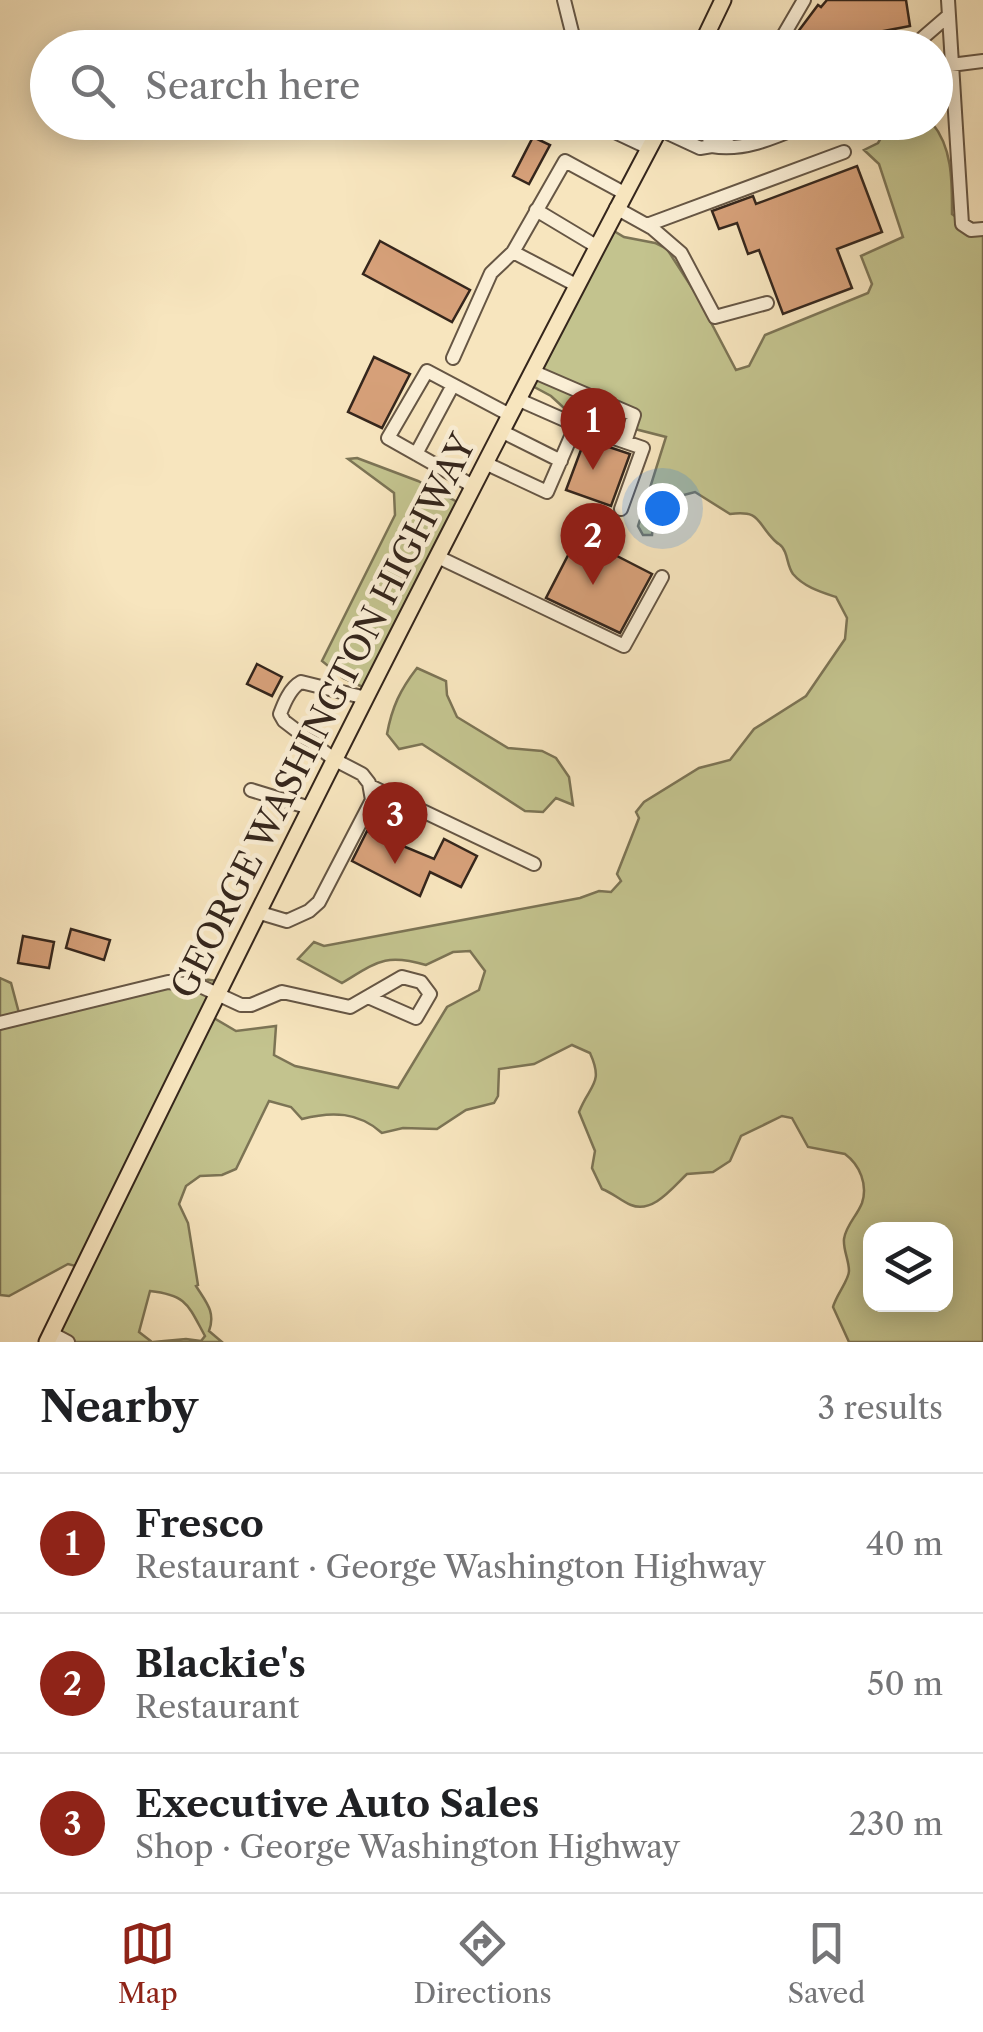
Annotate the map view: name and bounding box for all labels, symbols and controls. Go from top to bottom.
search box [30,30,953,140]
icon: search [65,58,120,113]
text: Search here [145,62,360,109]
pin: 1 [560,388,626,470]
street label: GEORGE WASHINGTON HIGHWAY [162,426,485,1005]
your location [637,483,688,534]
pin: 2 [560,502,626,585]
pin: 3 [362,782,428,864]
map controls [863,1222,953,1312]
button: layers [863,1222,953,1312]
text: Nearby [40,1381,198,1433]
text: 3 results [817,1388,943,1427]
text: Fresco [135,1500,264,1547]
text: 1 [65,1524,80,1563]
text: 40 m [866,1524,943,1563]
text: Restaurant · George Washington Highway [135,1547,766,1586]
text: Blackie's [135,1640,306,1687]
text: 2 [63,1664,82,1703]
text: 50 m [867,1664,943,1703]
text: Restaurant [135,1687,299,1726]
text: Executive Auto Sales [135,1780,539,1827]
text: 3 [63,1804,82,1843]
text: 230 m [848,1804,943,1843]
text: Shop · George Washington Highway [135,1827,680,1866]
tab: Map [118,1916,178,2010]
tab: Directions [413,1916,552,2010]
tab: Saved [787,1916,865,2010]

